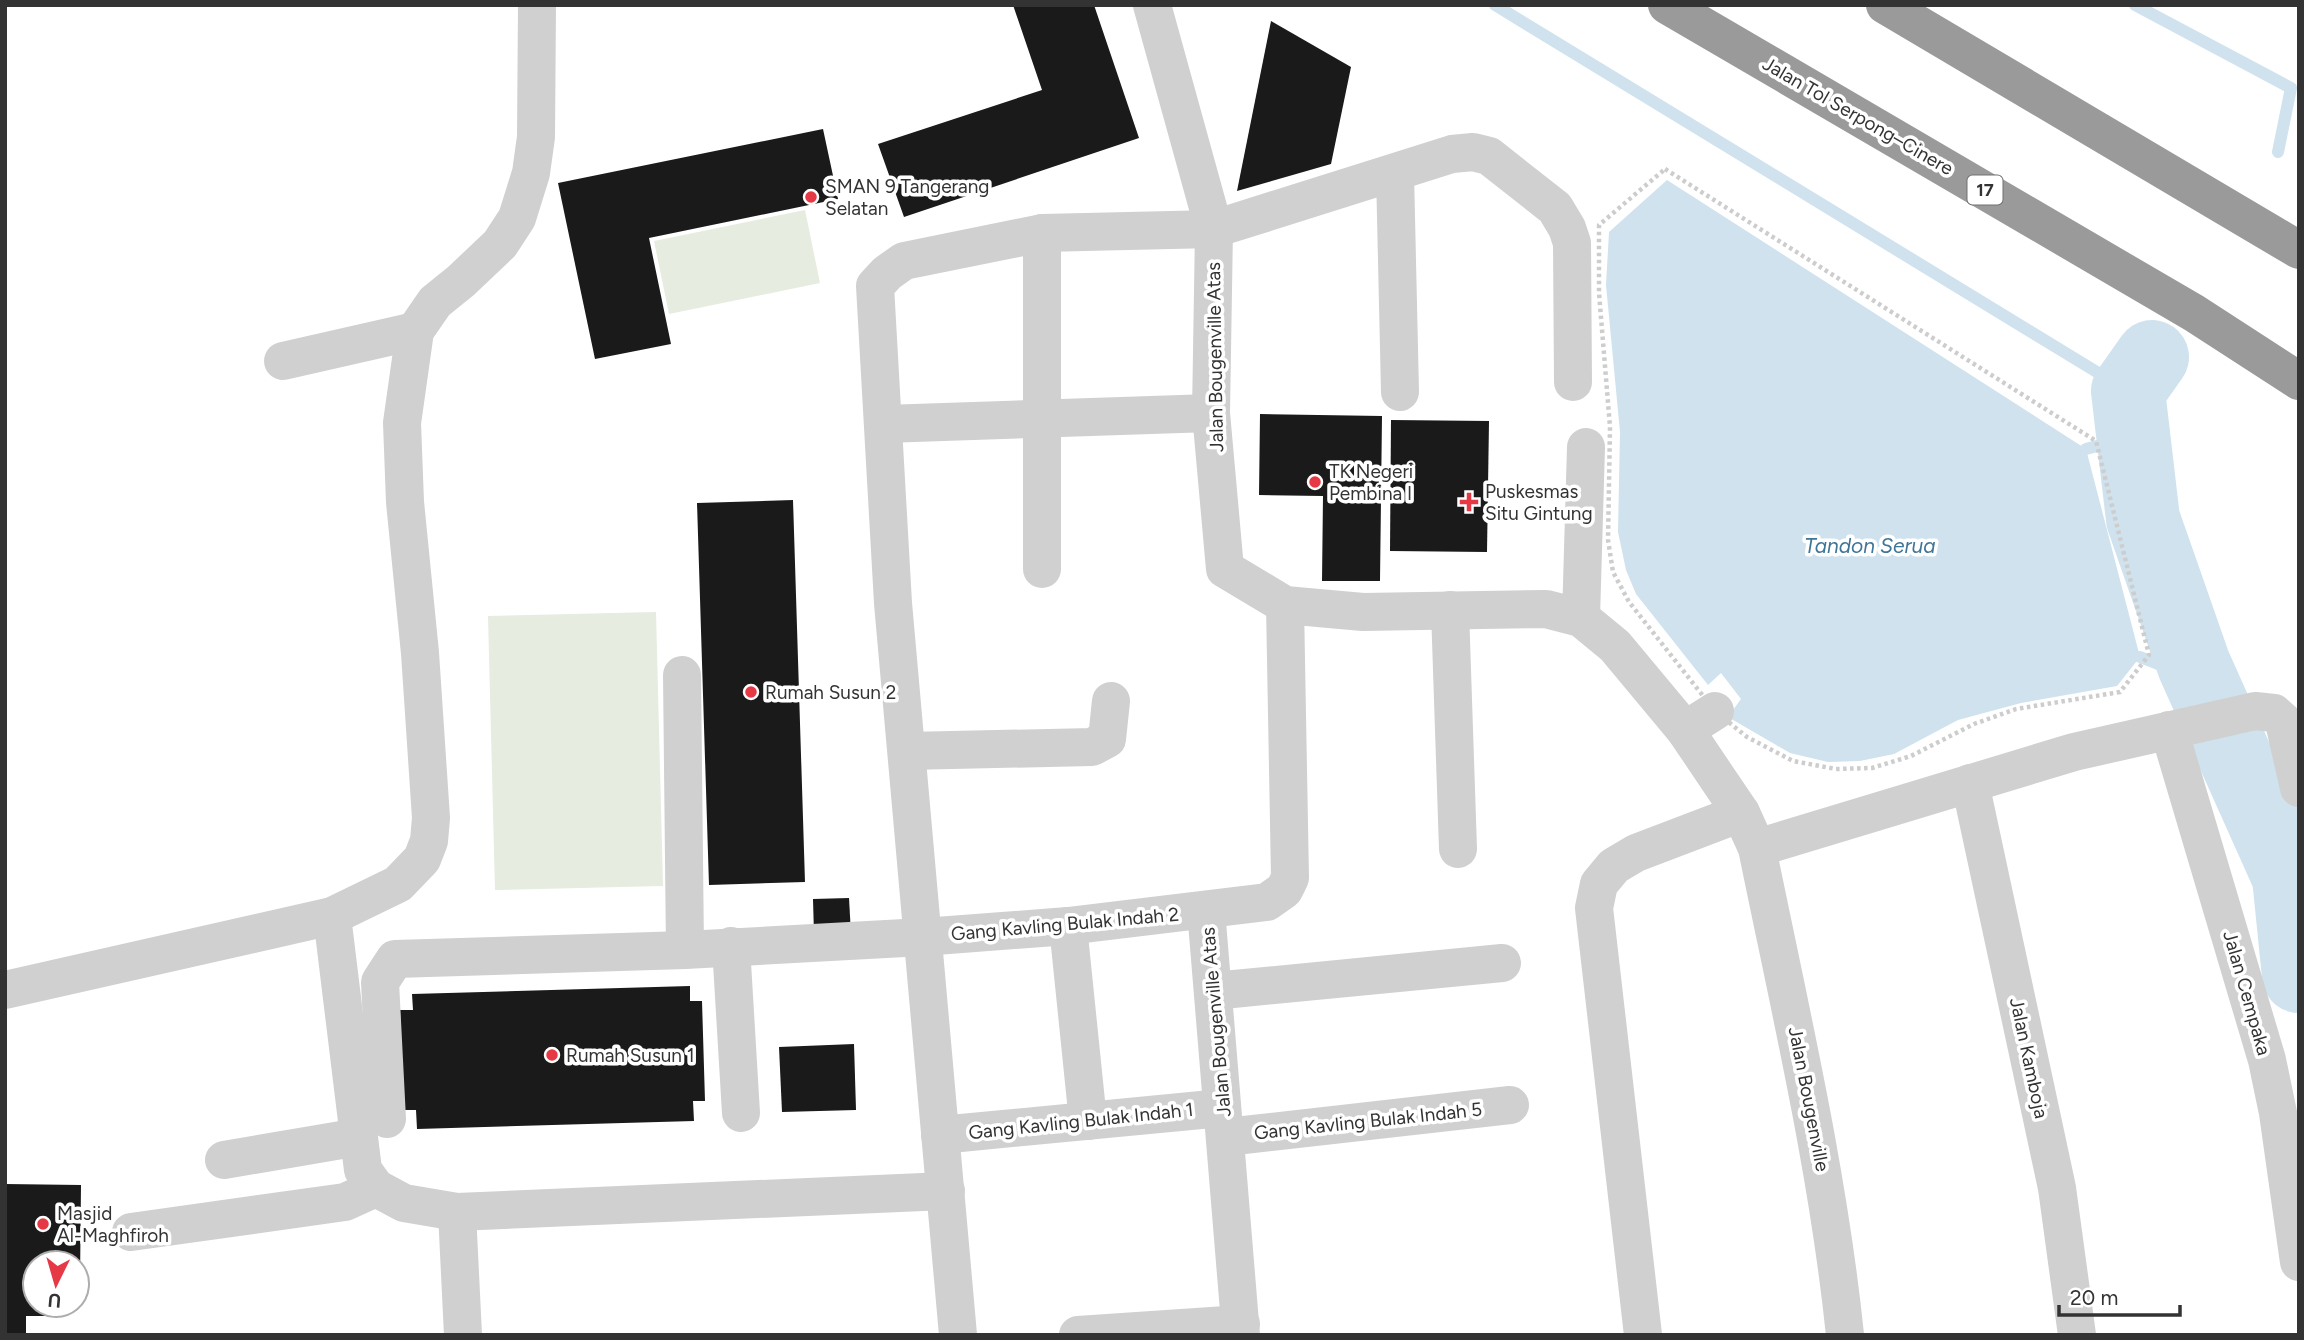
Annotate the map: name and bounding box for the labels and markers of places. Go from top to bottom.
place label: SMAN 9 Tangerang Selatan [825,175,989,220]
marker: SMAN 9 Tangerang Selatan [803,189,819,205]
place label: TK Negeri Pembina I [1329,460,1413,505]
marker: TK Negeri Pembina I [1307,474,1323,490]
place label: Puskesmas Situ Gintung [1485,480,1593,525]
marker: Puskesmas Situ Gintung [1459,492,1479,512]
place label: Rumah Susun 2 [765,681,896,704]
marker: Rumah Susun 2 [743,684,759,700]
place label: Rumah Susun 1 [566,1044,695,1067]
marker: Rumah Susun 1 [544,1047,560,1063]
place label: Masjid Al-Maghfiroh [57,1202,169,1247]
marker: Masjid Al-Maghfiroh [35,1216,51,1232]

